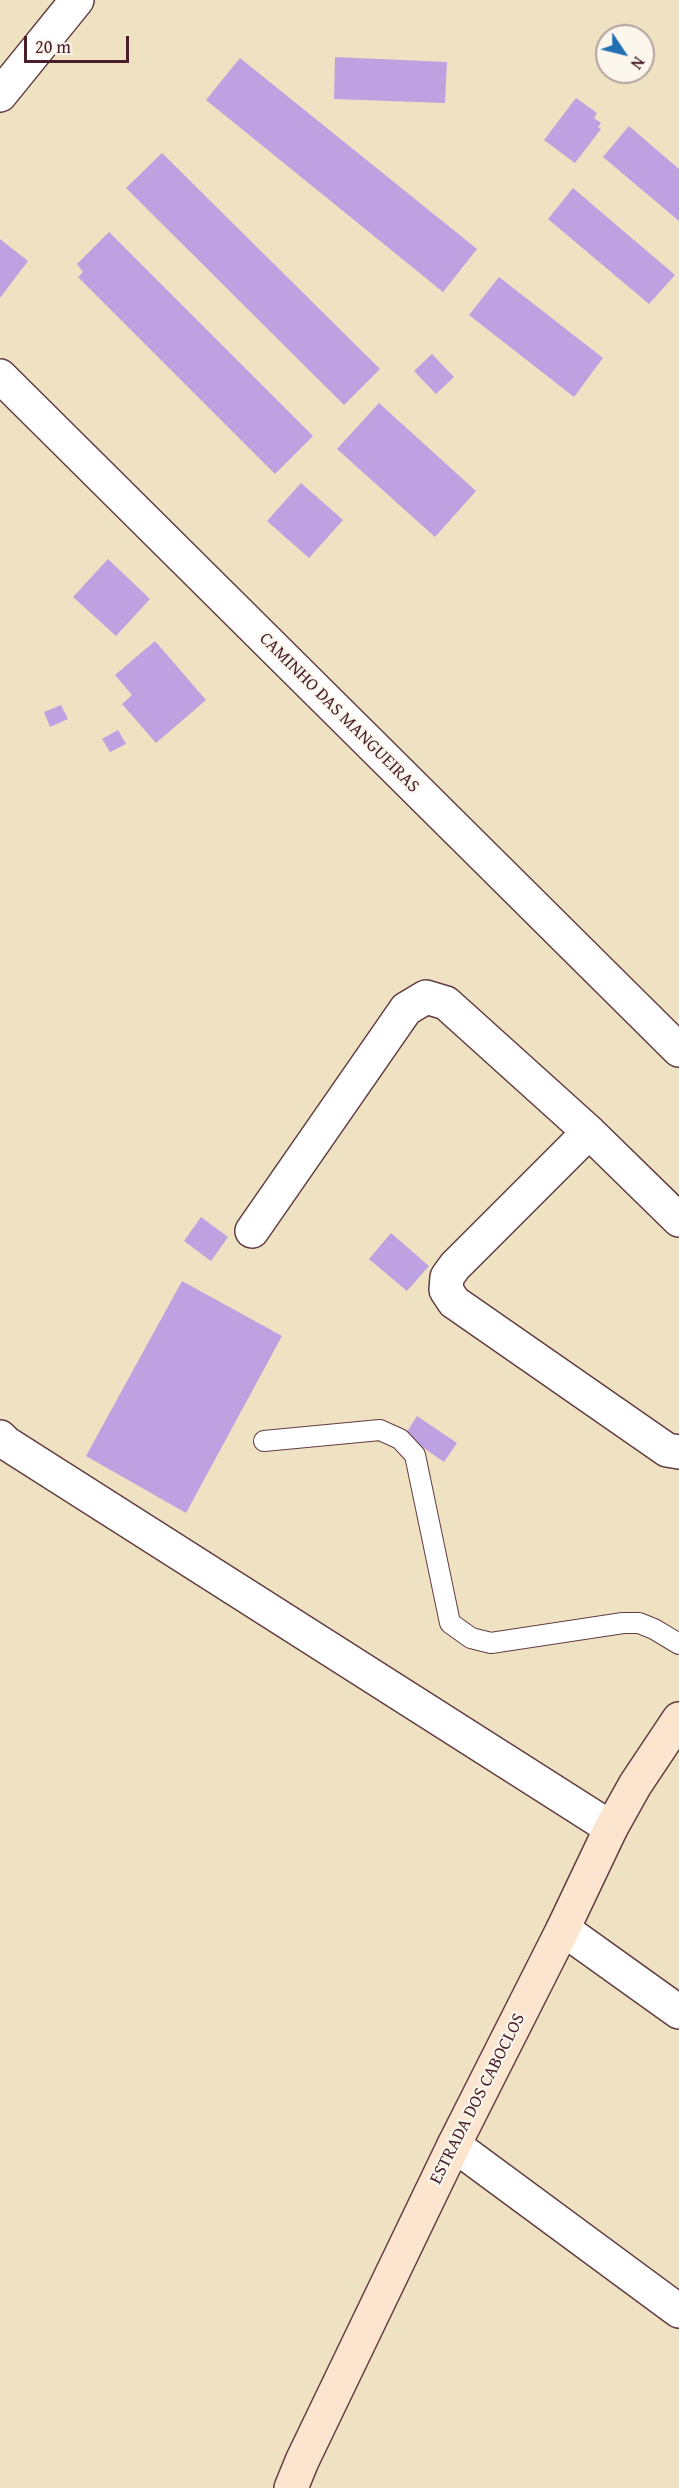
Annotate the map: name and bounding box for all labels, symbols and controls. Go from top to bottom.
scale bar [27,24,132,62]
north arrow [595,24,655,84]
text: 20 m [35,33,71,60]
text: N [625,52,651,74]
street label: CAMINHO DAS MANGUEIRAS [254,628,424,798]
street label: ESTRADA DOS CABOCLOS [426,2010,530,2188]

